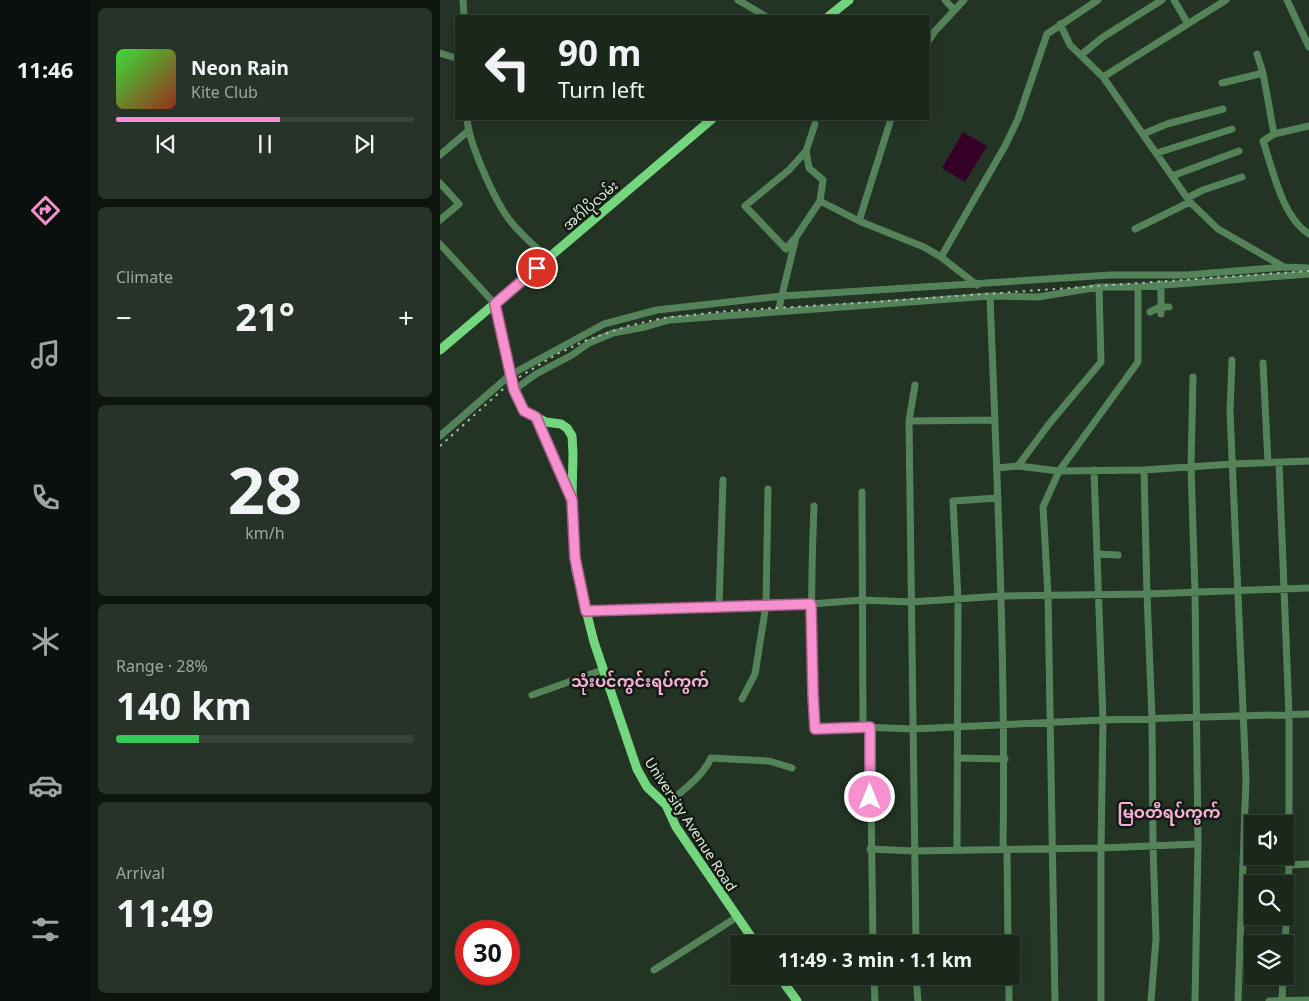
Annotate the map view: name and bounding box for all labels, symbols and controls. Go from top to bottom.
text: 90 m [558,29,641,76]
icon: left [475,35,540,100]
text: 11:46 [17,54,73,84]
text: Neon Rain [191,55,289,81]
text: Turn left [558,74,645,104]
text: Kite Club [191,81,258,103]
icon: previous [152,130,180,158]
icon: pause [251,130,279,158]
icon: next [350,130,378,158]
street label: အင်္ဂါပိုလမ်း [558,176,624,237]
icon: directions [28,193,63,228]
pin [516,247,558,289]
icon: arrive [523,254,551,282]
text: Climate [116,266,173,288]
text: 21° [235,290,295,342]
text: − [116,298,132,336]
text: + [398,298,414,336]
icon: music [28,337,63,372]
text: 28 [228,445,302,533]
icon: phone [28,480,63,515]
text: km/h [245,522,285,544]
icon: climate [28,624,63,659]
text: Range · 28% [116,655,208,677]
district label: သုံးပင်ကွင်းရပ်ကွက် [571,670,709,695]
text: 140 km [116,679,252,731]
street label: University Avenue Road [641,753,741,895]
icon: car [28,768,63,803]
position arrow [843,770,895,822]
district label: မြဝတီရပ်ကွက် [1117,801,1221,826]
map controls [1244,815,1294,985]
button: sound [1244,815,1294,865]
text: Arrival [116,862,165,884]
button: search [1244,875,1294,925]
text: 11:49 [116,886,214,938]
icon: filters [28,912,63,947]
speed limit sign: 30 [455,920,520,985]
button: layers [1244,935,1294,985]
text: 11:49 · 3 min · 1.1 km [778,947,972,973]

